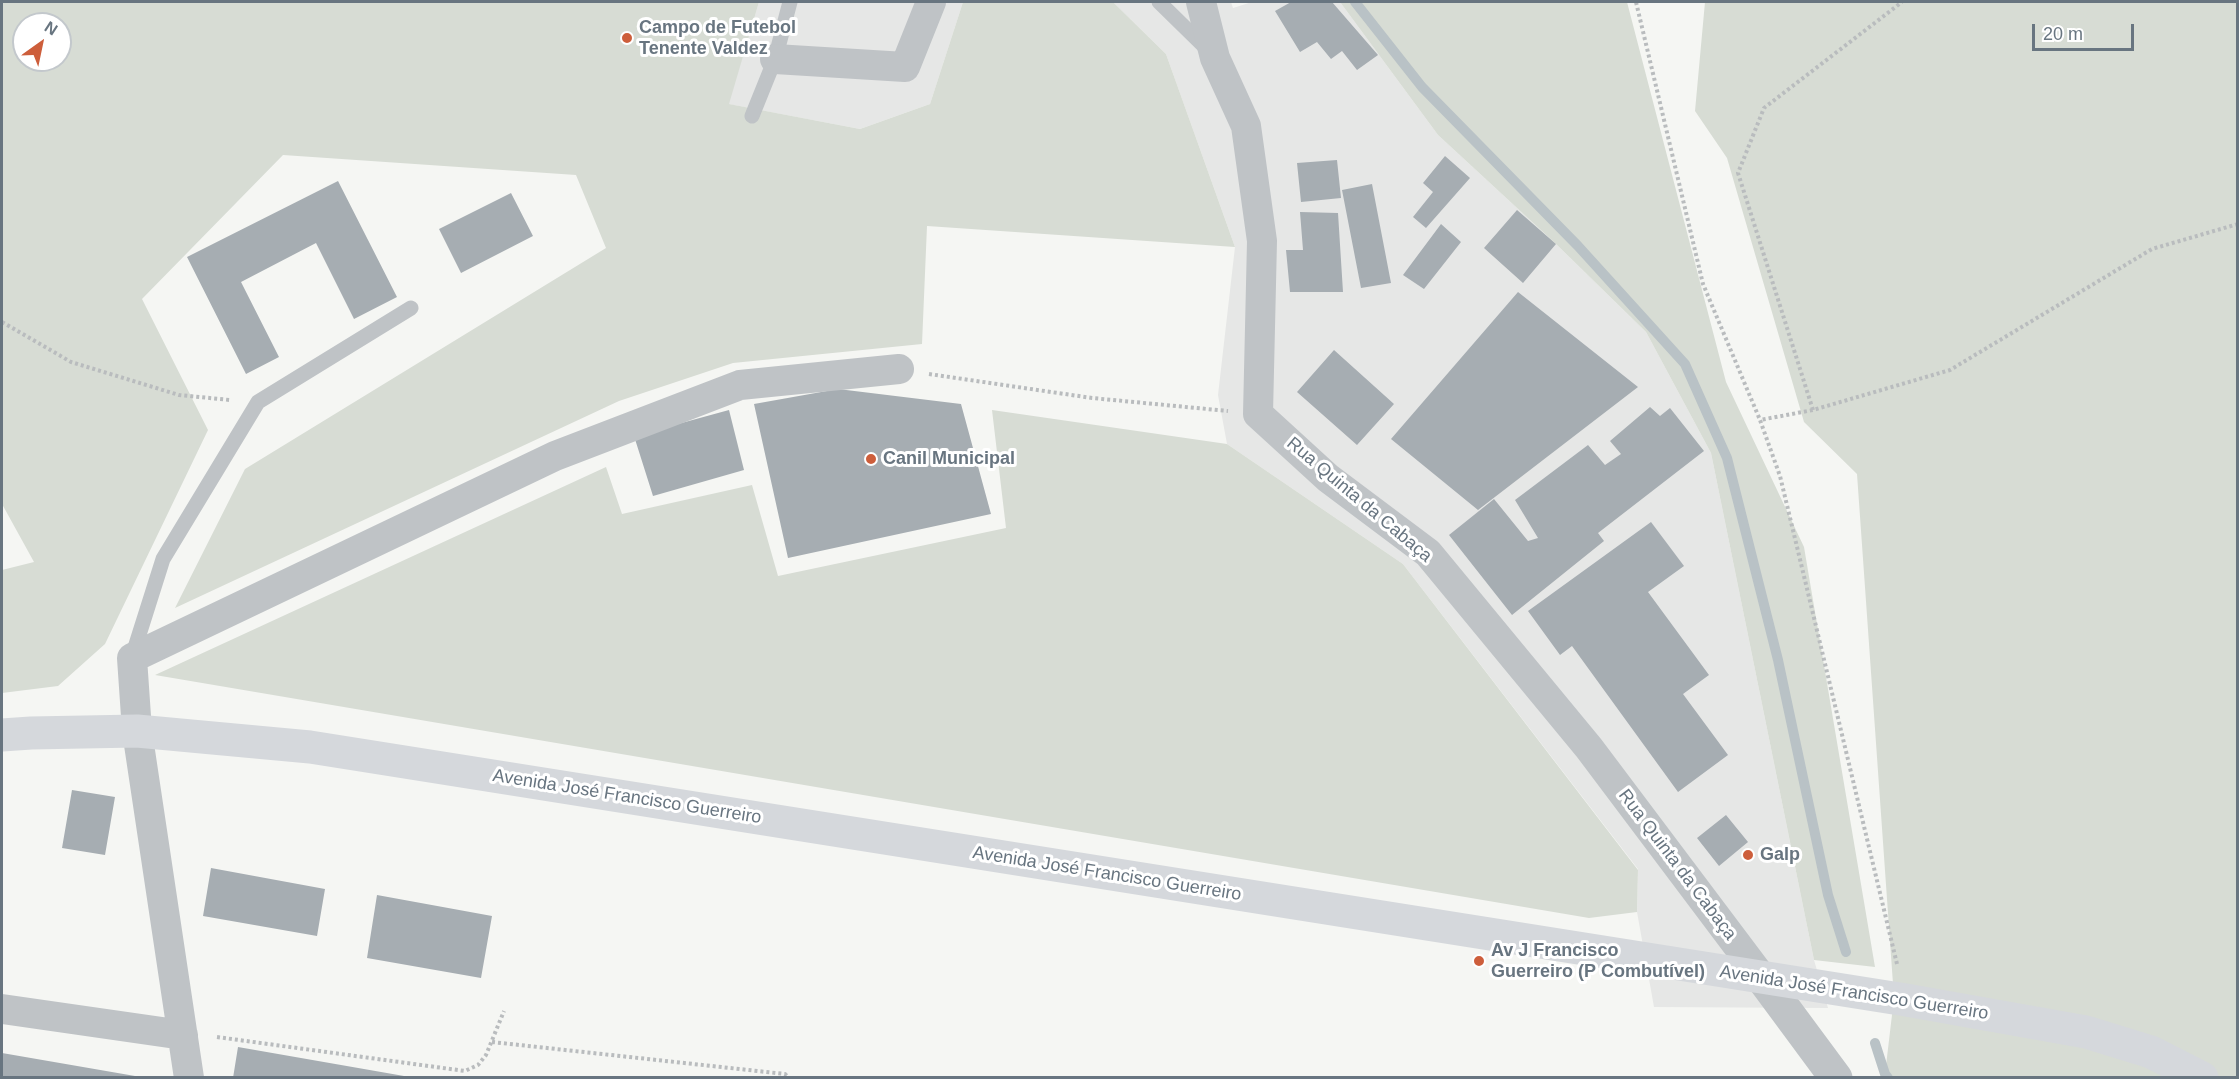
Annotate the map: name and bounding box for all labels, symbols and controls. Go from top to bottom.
north arrow [12,12,72,72]
scale bar [2035,12,2137,50]
place label: Campo de Futebol Tenente Valdez [639,17,796,60]
text: N [42,18,60,38]
text: 20 m [2043,24,2083,44]
marker: Campo de Futebol Tenente Valdez [620,31,634,45]
street label: Rua Quinta da Cabaça [1282,433,1436,567]
place label: Canil Municipal [883,448,1015,470]
marker: Canil Municipal [864,452,878,466]
street label: Avenida José Francisco Guerreiro [491,765,763,829]
street label: Rua Quinta da Cabaça [1613,785,1741,945]
street label: Avenida José Francisco Guerreiro [971,842,1243,906]
place label: Galp [1760,844,1800,866]
marker: Galp [1741,848,1755,862]
place label: Av J Francisco Guerreiro (P Combutível) [1491,940,1705,982]
marker: Av J Francisco Guerreiro (P Combutível) [1472,954,1486,968]
street label: Avenida José Francisco Guerreiro [1718,961,1990,1025]

